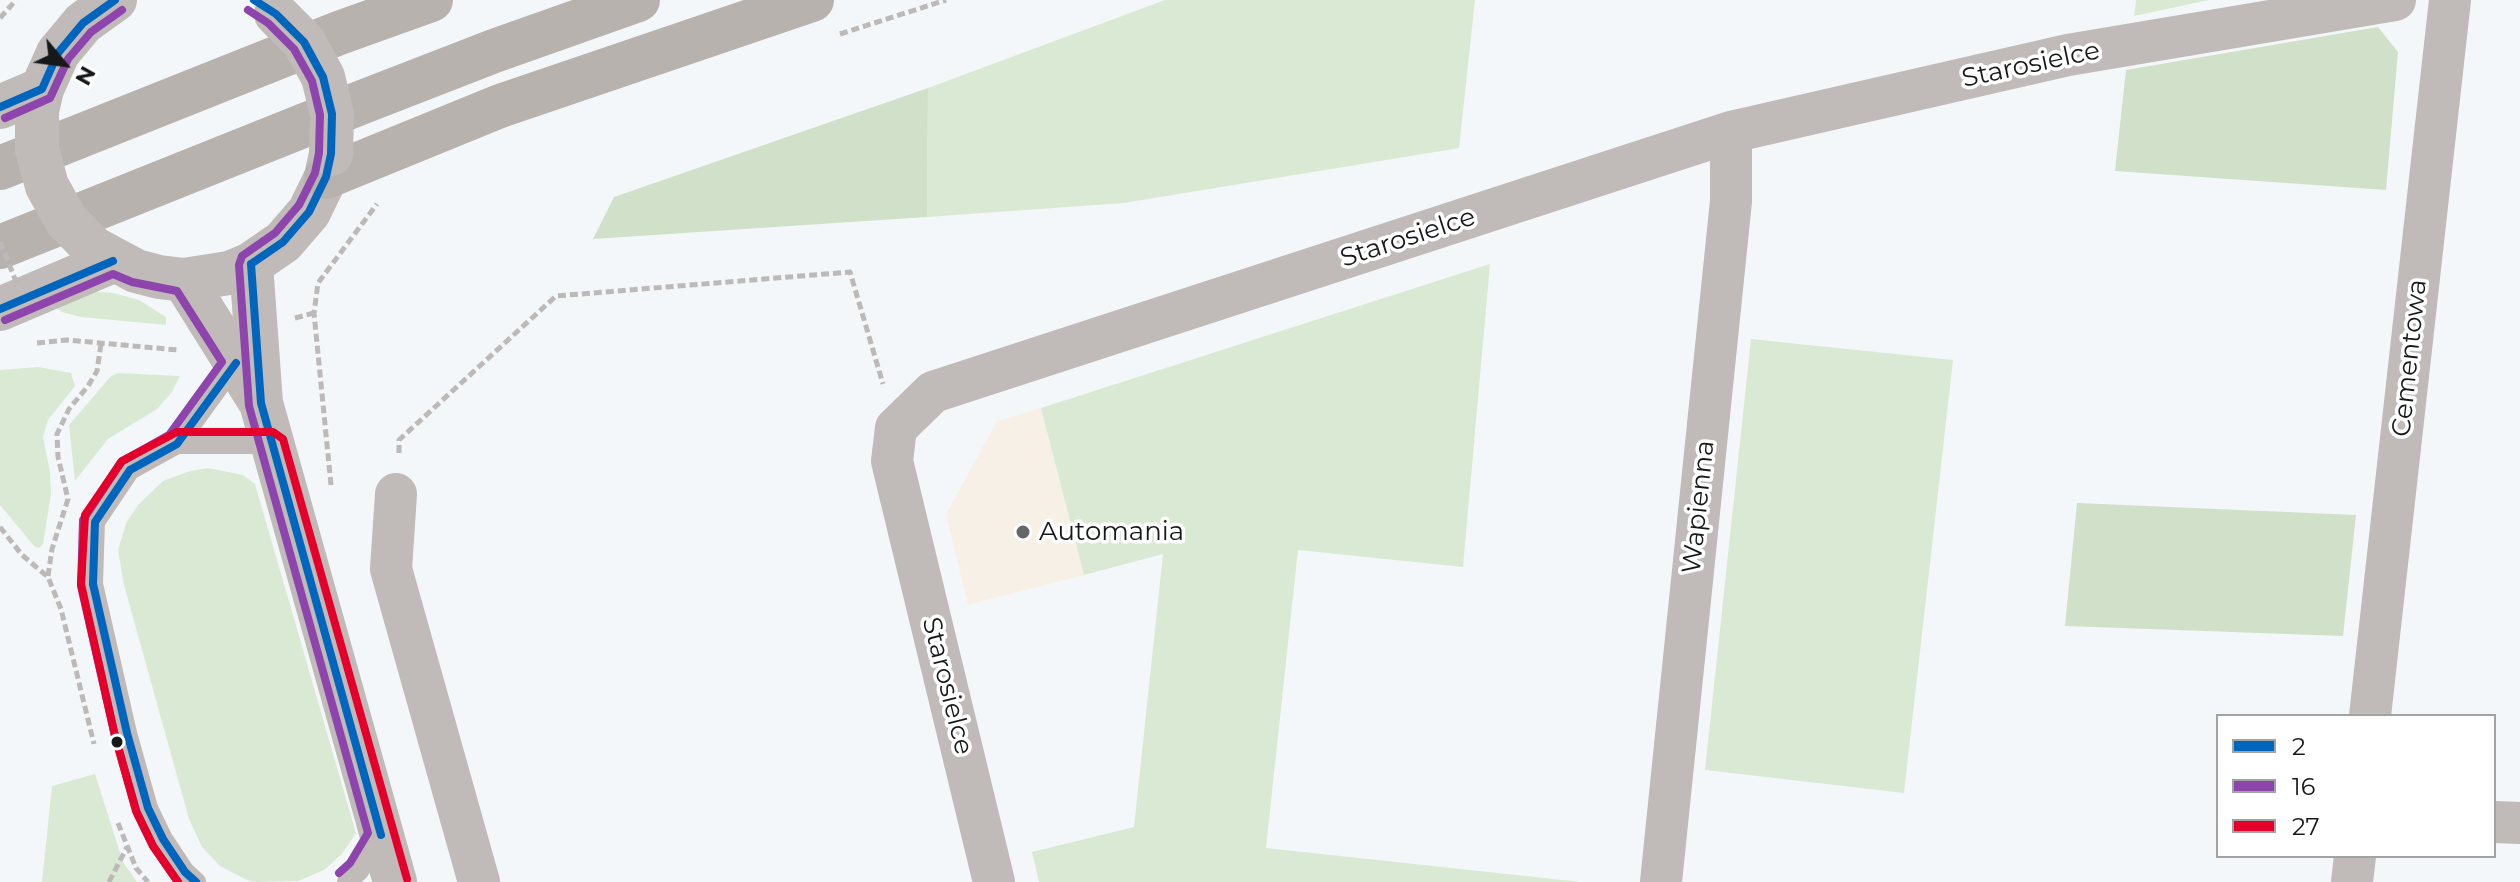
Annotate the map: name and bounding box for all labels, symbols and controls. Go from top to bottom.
north arrow [24,24,104,104]
street label: Starosielce [1959,35,2103,95]
text: N [69,62,102,90]
street label: Starosielce [1336,201,1480,275]
street label: Cementowa [2386,278,2434,438]
street label: Wapienna [1677,439,1721,575]
place label: Automania [1039,516,1184,548]
marker: Automania [1014,523,1032,541]
street label: Starosielce [915,614,979,758]
legend [2216,714,2496,858]
text: 2 [2292,732,2306,761]
unlabelled marker [109,734,125,750]
text: 16 [2292,772,2315,801]
text: 27 [2292,812,2320,841]

